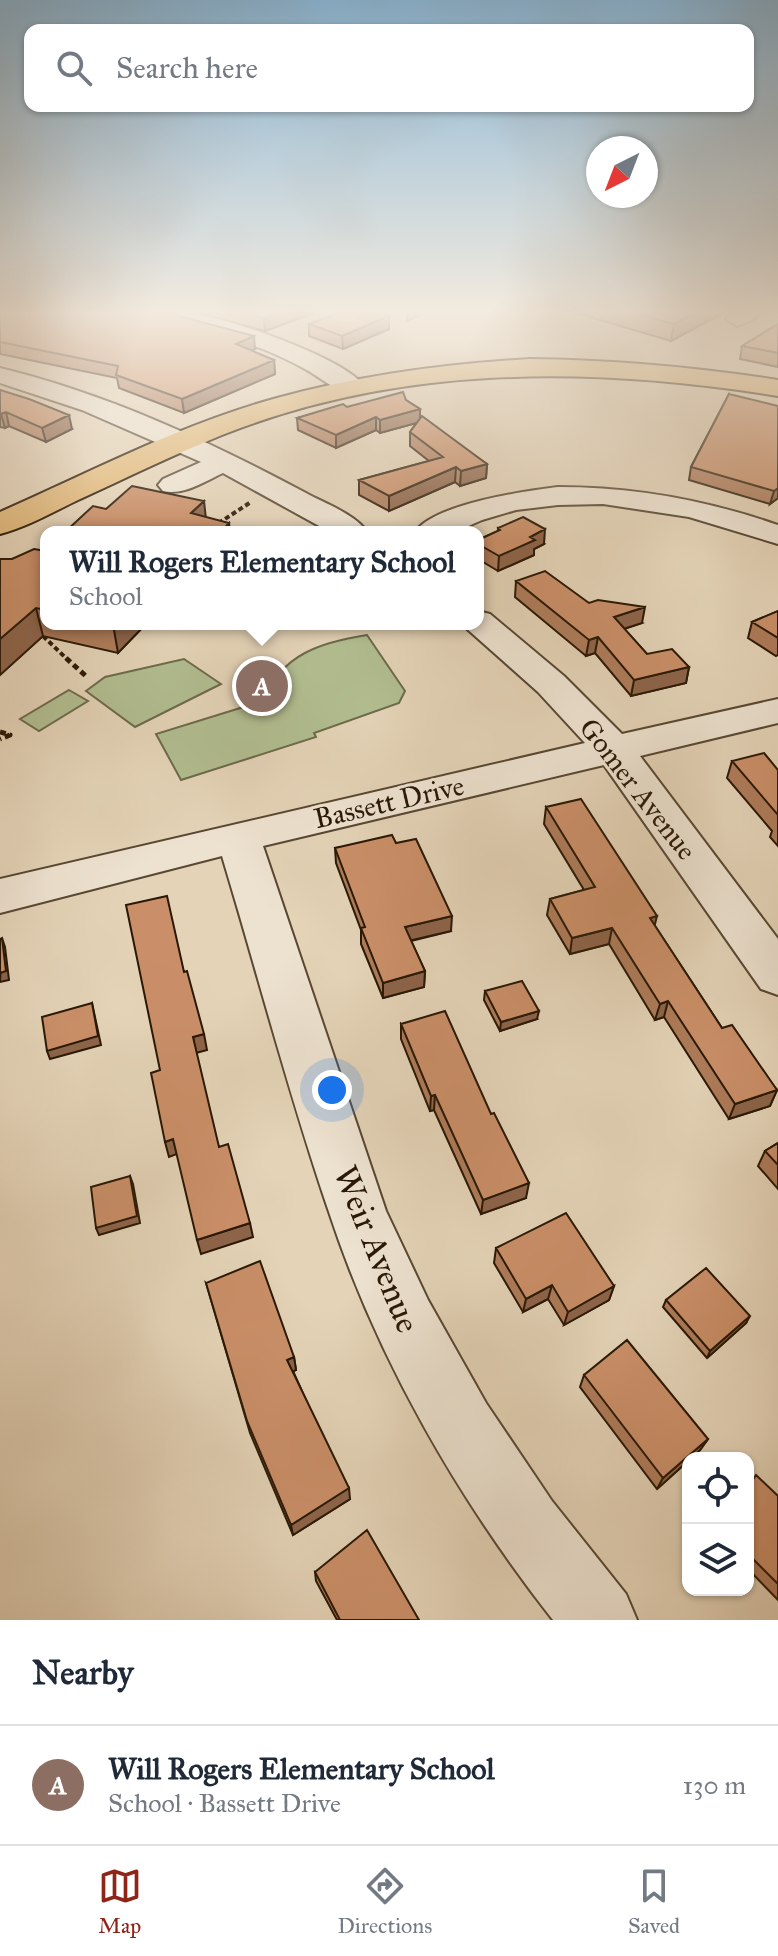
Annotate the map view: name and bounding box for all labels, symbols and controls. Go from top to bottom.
search box [24,24,754,112]
icon: search [52,46,96,90]
text: Search here [116,50,258,86]
north arrow [586,136,658,208]
popup [40,526,484,630]
text: Will Rogers Elementary School [69,544,455,580]
text: School [69,580,142,612]
pin: A [236,656,288,716]
street label: Gomer Avenue [572,711,704,867]
street label: Bassett Drive [311,768,467,836]
your location [312,1070,352,1110]
street label: Weir Avenue [325,1159,429,1339]
map controls [682,1452,754,1596]
button: locate [682,1452,754,1524]
button: layers [682,1524,754,1596]
text: Nearby [32,1652,134,1693]
text: Will Rogers Elementary School [108,1751,495,1787]
text: A [49,1769,67,1801]
text: 130 m [683,1769,746,1801]
text: School · Bassett Drive [108,1787,341,1819]
tab: Map [98,1864,142,1939]
tab: Directions [337,1864,432,1939]
tab: Saved [628,1864,680,1939]

